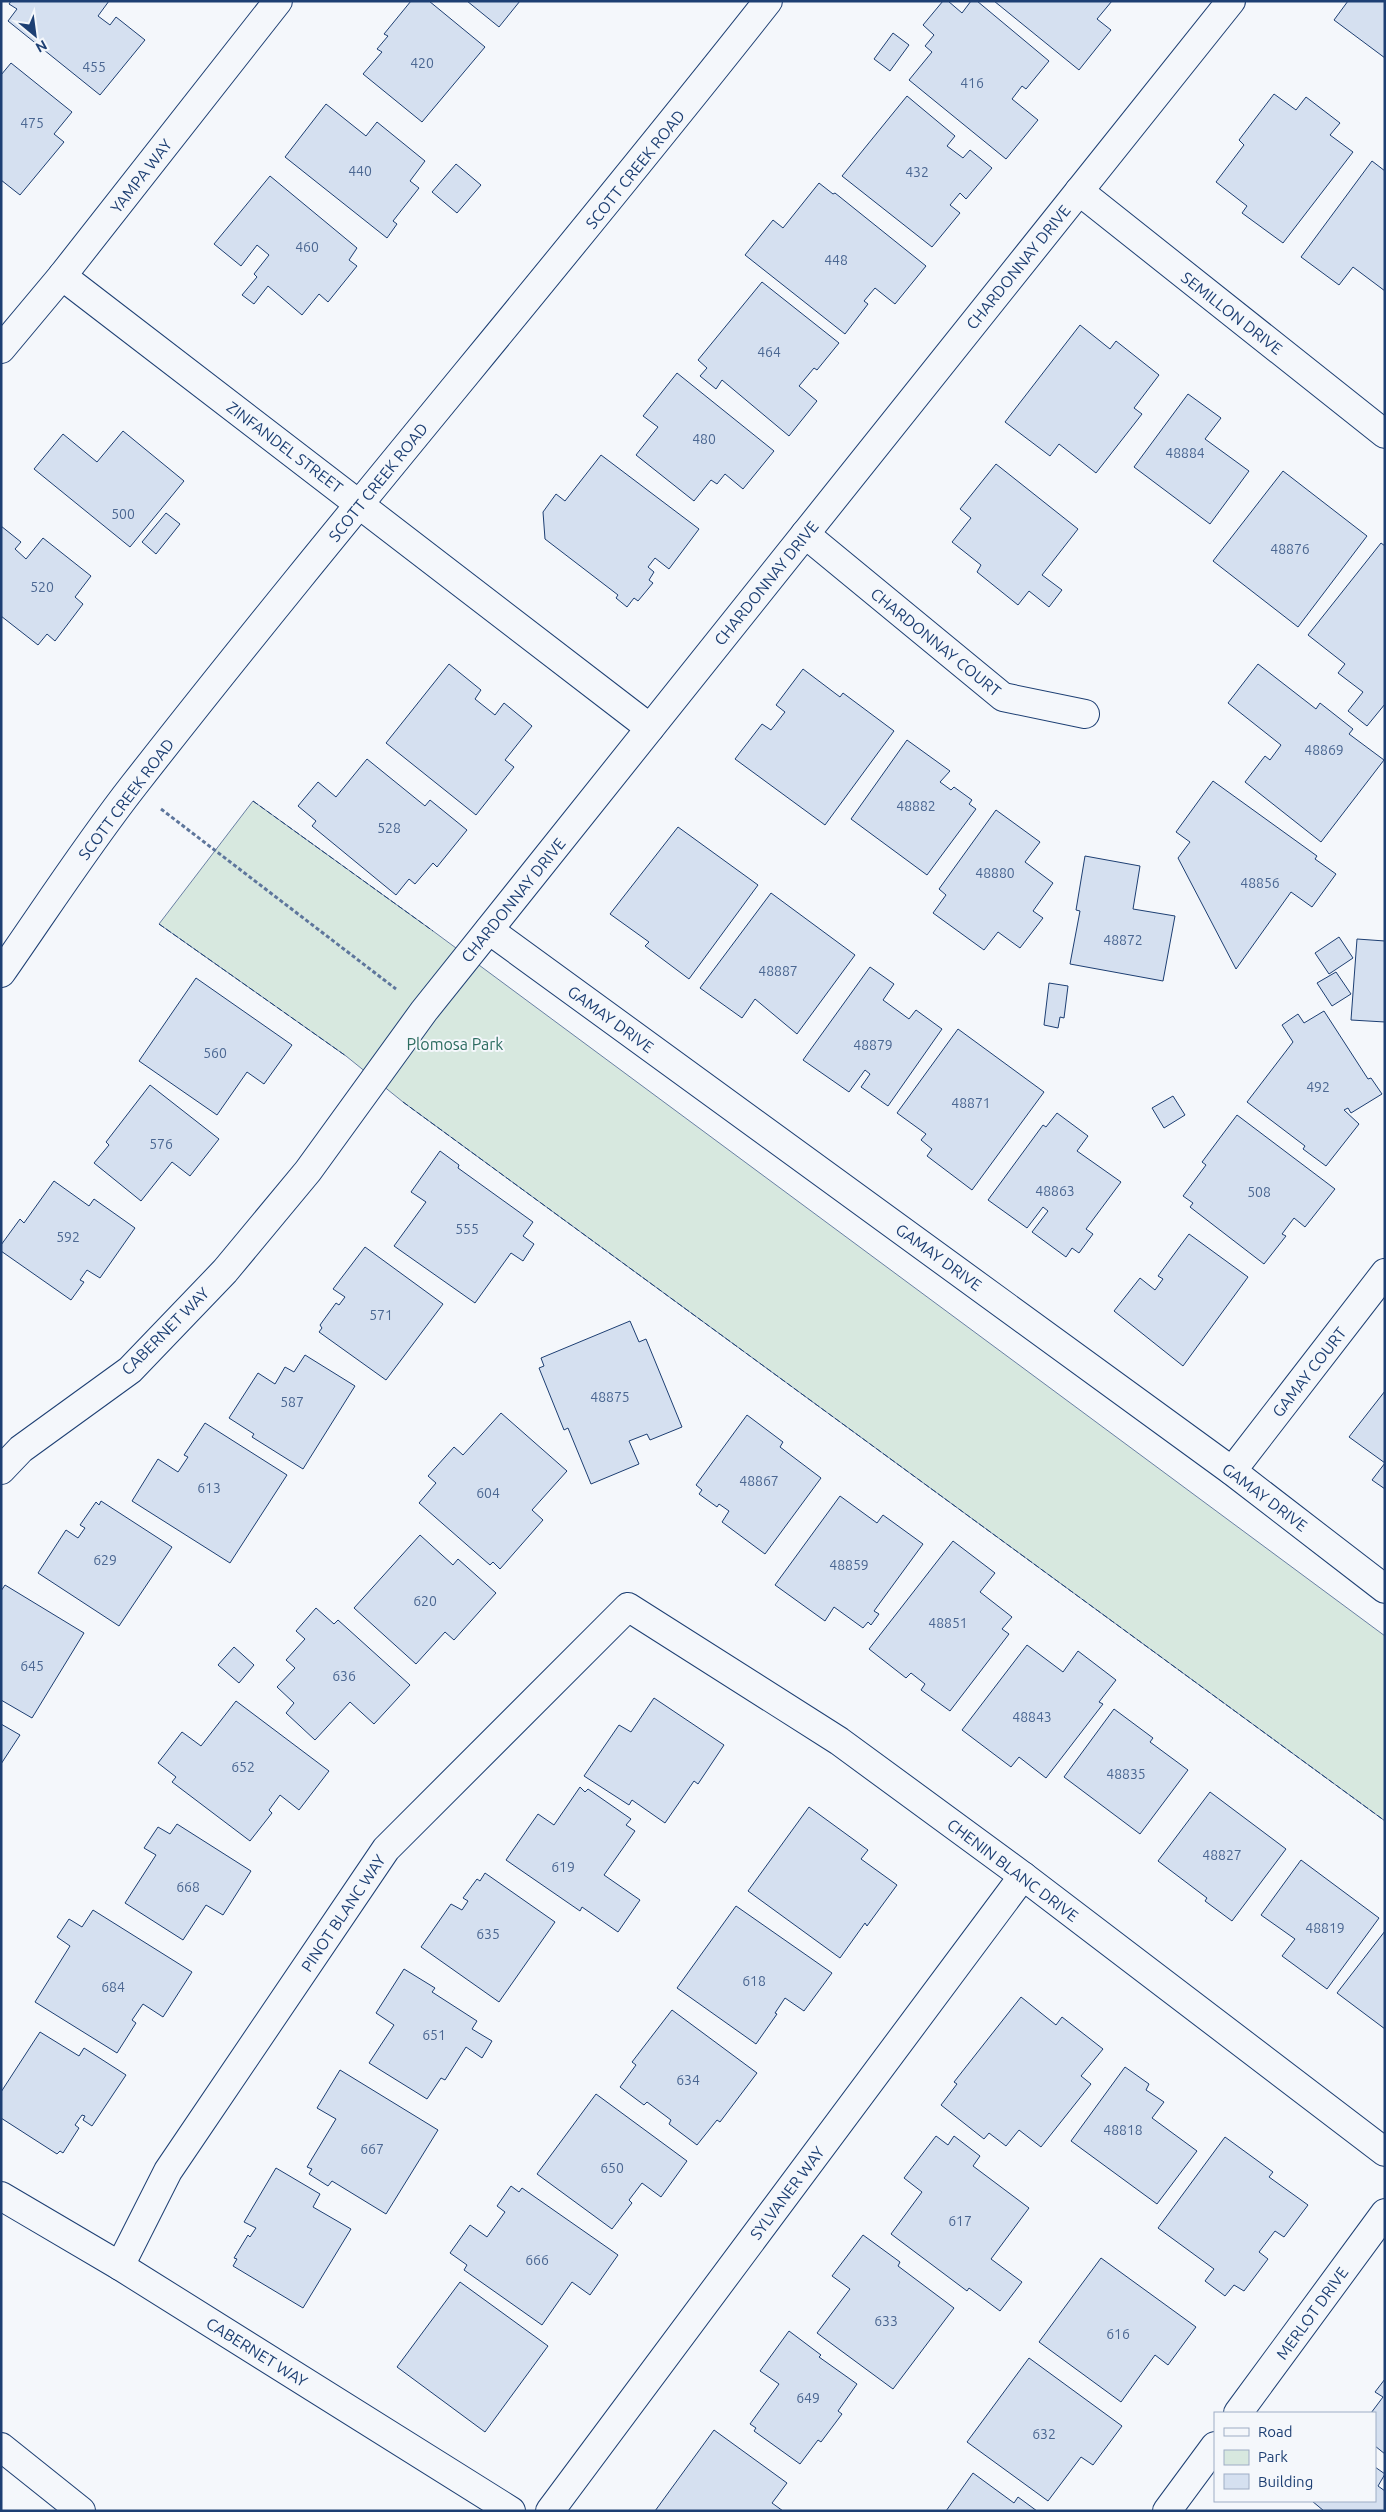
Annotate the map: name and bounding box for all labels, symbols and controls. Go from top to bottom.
north arrow [10,10,60,60]
text: N [33,37,50,56]
house number: 420 [410,55,434,71]
house number: 455 [82,59,106,75]
house number: 416 [960,75,984,91]
street label: SCOTT CREEK ROAD [582,106,688,232]
house number: 475 [20,115,44,131]
street label: YAMPA WAY [107,135,176,216]
house number: 440 [348,163,372,179]
house number: 432 [905,164,929,180]
street label: CHARDONNAY DRIVE [962,201,1074,333]
house number: 460 [295,239,319,255]
house number: 448 [824,252,848,268]
street label: SEMILLON DRIVE [1178,268,1286,358]
house number: 464 [757,344,781,360]
street label: ZINFANDEL STREET [224,398,347,496]
street label: SCOTT CREEK ROAD [325,419,431,545]
house number: 480 [692,431,716,447]
house number: 48884 [1165,445,1205,461]
house number: 500 [111,506,135,522]
street label: CHARDONNAY DRIVE [710,517,822,649]
house number: 48876 [1270,541,1310,557]
house number: 520 [30,579,54,595]
street label: CHARDONNAY COURT [867,584,1005,700]
street label: SCOTT CREEK ROAD [75,735,177,863]
house number: 48869 [1304,742,1344,758]
house number: 48882 [896,798,936,814]
house number: 528 [377,820,401,836]
street label: CHARDONNAY DRIVE [457,834,569,966]
house number: 48880 [975,865,1015,881]
house number: 48856 [1240,875,1280,891]
house number: 48872 [1103,932,1143,948]
house number: 48887 [758,963,798,979]
street label: GAMAY DRIVE [565,982,657,1056]
park label: Plomosa Park [407,1035,503,1053]
house number: 48879 [853,1037,893,1053]
house number: 560 [203,1045,227,1061]
house number: 492 [1306,1079,1330,1095]
house number: 48871 [951,1095,991,1111]
house number: 576 [149,1136,173,1152]
house number: 48863 [1035,1183,1075,1199]
house number: 508 [1247,1184,1271,1200]
street label: GAMAY DRIVE [893,1220,985,1294]
house number: 555 [455,1221,479,1237]
house number: 592 [56,1229,80,1245]
street label: CABERNET WAY [118,1283,213,1378]
house number: 571 [369,1307,393,1323]
street label: GAMAY COURT [1268,1323,1350,1420]
house number: 48875 [590,1389,630,1405]
house number: 587 [280,1394,304,1410]
street label: GAMAY DRIVE [1219,1459,1311,1535]
house number: 48867 [739,1473,779,1489]
house number: 613 [197,1480,221,1496]
house number: 604 [476,1485,500,1501]
house number: 629 [93,1552,117,1568]
house number: 48859 [829,1557,869,1573]
house number: 620 [413,1593,437,1609]
house number: 48851 [928,1615,968,1631]
house number: 645 [20,1658,44,1674]
house number: 636 [332,1668,356,1684]
house number: 48843 [1012,1709,1052,1725]
house number: 652 [231,1759,255,1775]
house number: 48835 [1106,1766,1146,1782]
street label: CHENIN BLANC DRIVE [944,1815,1082,1925]
house number: 48827 [1202,1847,1242,1863]
street label: PINOT BLANC WAY [297,1851,389,1975]
house number: 619 [551,1859,575,1875]
house number: 668 [176,1879,200,1895]
house number: 48819 [1305,1920,1345,1936]
house number: 635 [476,1926,500,1942]
house number: 618 [742,1973,766,1989]
house number: 684 [101,1979,125,1995]
house number: 651 [422,2027,446,2043]
house number: 634 [676,2072,700,2088]
house number: 48818 [1103,2122,1143,2138]
house number: 667 [360,2141,384,2157]
street label: SYLVANER WAY [746,2143,828,2243]
house number: 650 [600,2160,624,2176]
house number: 617 [948,2213,972,2229]
house number: 666 [525,2252,549,2268]
street label: MERLOT DRIVE [1272,2263,1352,2363]
house number: 633 [874,2313,898,2329]
street label: CABERNET WAY [203,2314,311,2391]
house number: 616 [1106,2326,1130,2342]
house number: 649 [796,2390,820,2406]
legend [1214,2412,1376,2502]
text: Road [1258,2423,1293,2440]
house number: 632 [1032,2426,1056,2442]
text: Park [1258,2448,1288,2465]
text: Building [1258,2473,1313,2490]

